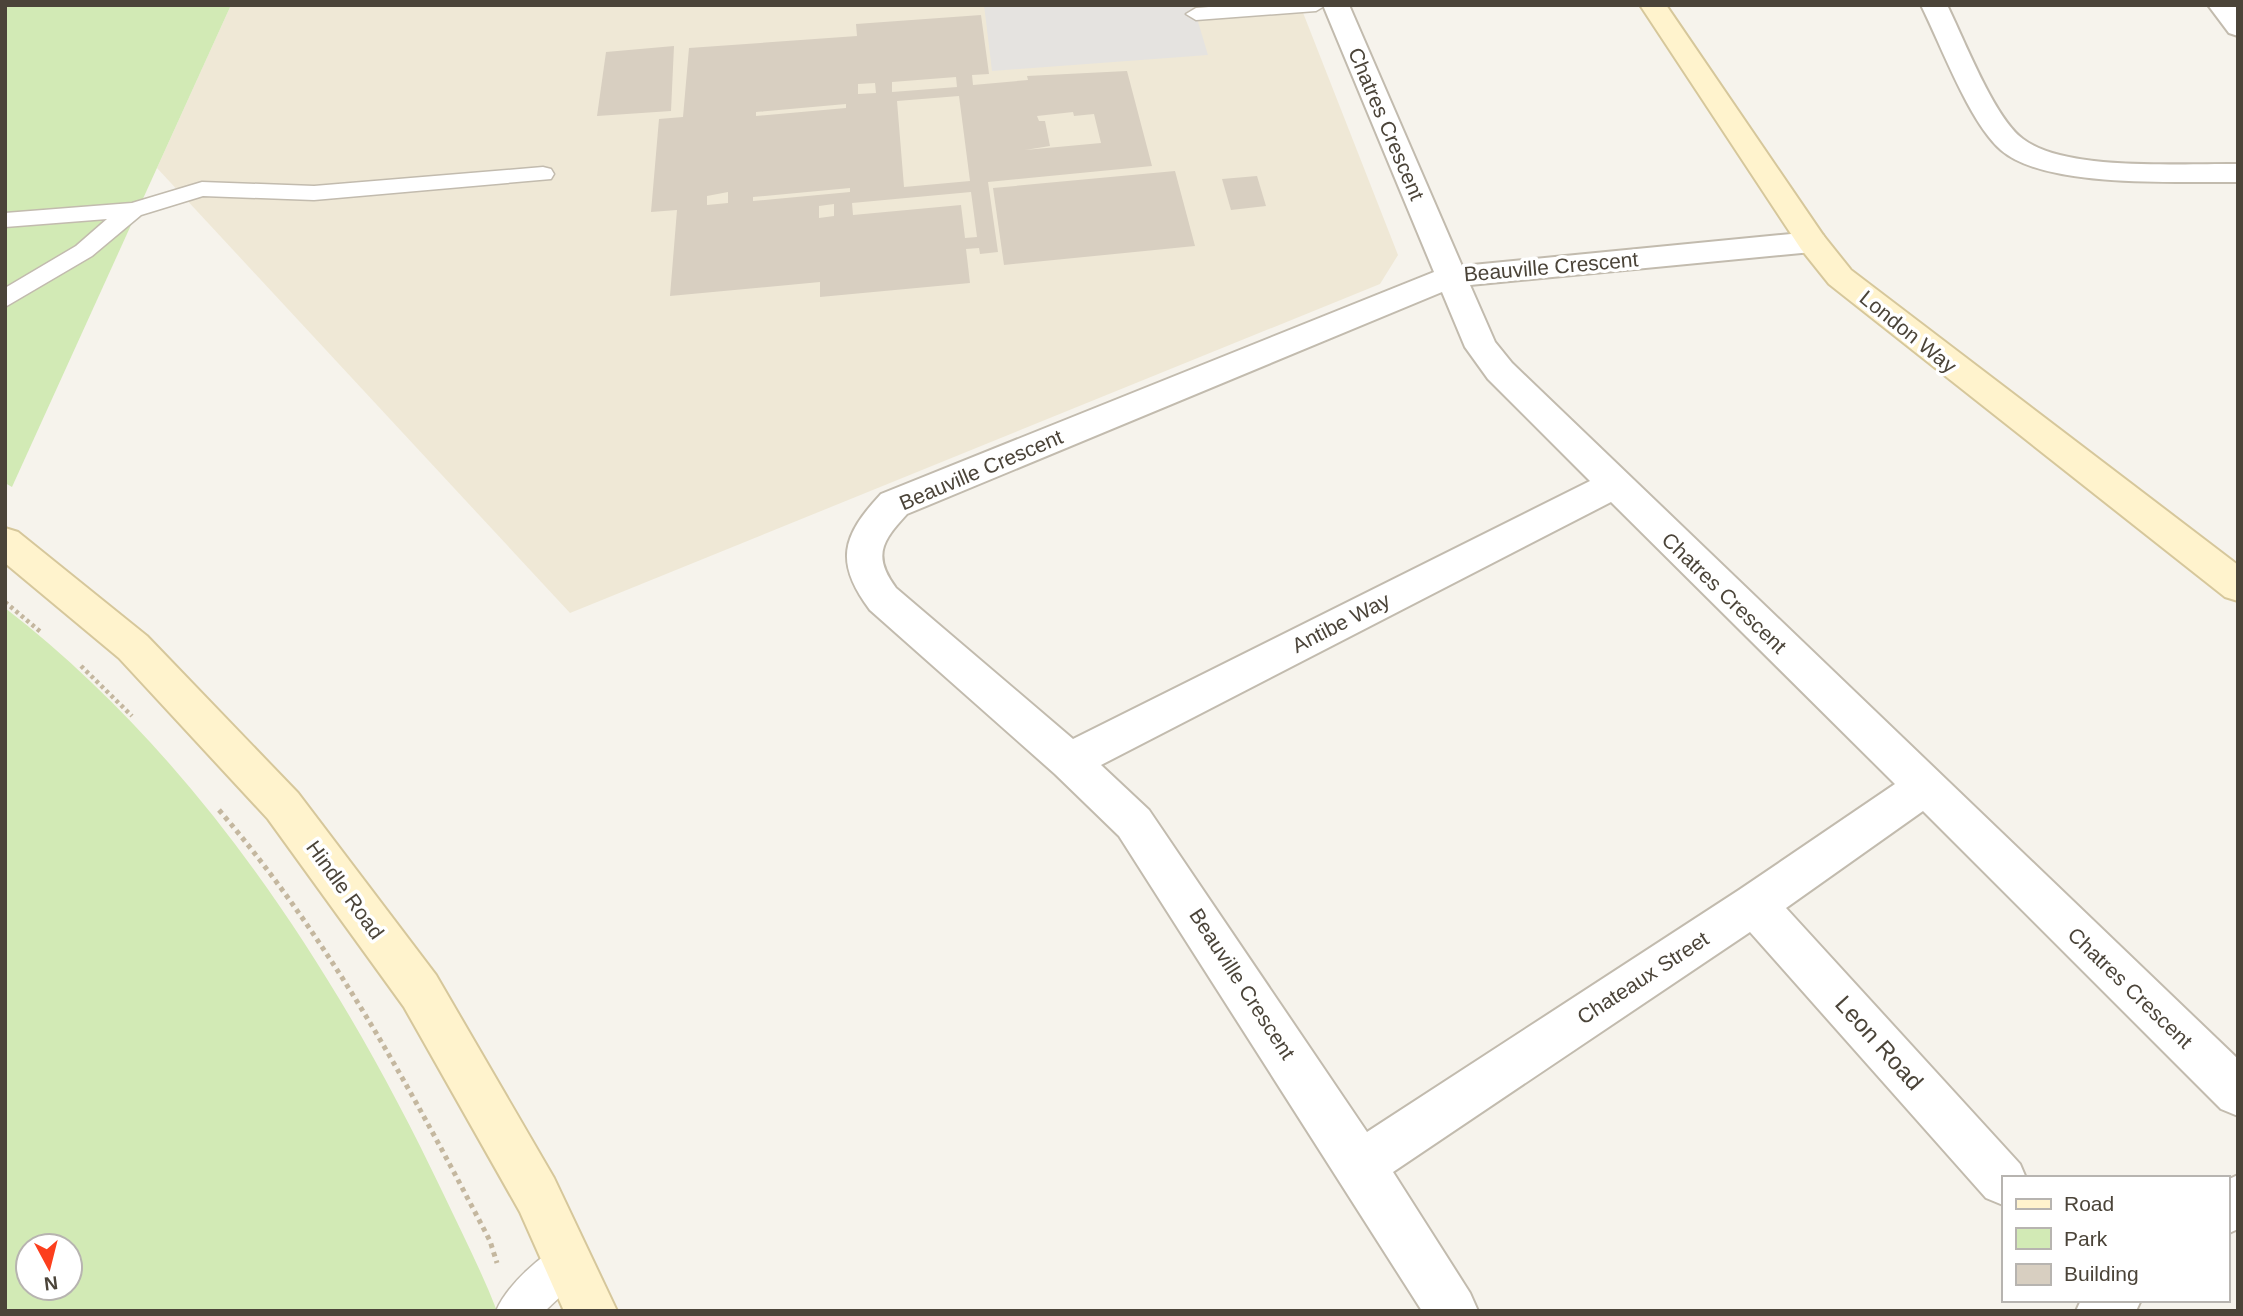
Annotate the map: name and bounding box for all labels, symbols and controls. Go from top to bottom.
street label: Chatres Crescent [1344,44,1429,204]
street label: Beauville Crescent [1463,247,1639,286]
street label: London Way [1856,286,1961,378]
street label: Beauville Crescent [896,425,1066,514]
street label: Chatres Crescent [1658,528,1791,658]
street label: Antibe Way [1288,588,1394,657]
street label: Hindle Road [302,836,389,943]
street label: Beauville Crescent [1185,904,1300,1064]
street label: Chatres Crescent [2064,923,2197,1053]
street label: Chateaux Street [1573,927,1713,1029]
street label: Leon Road [1830,990,1929,1095]
legend [2002,1176,2229,1302]
text: Road [2064,1192,2114,1215]
text: Park [2064,1227,2108,1250]
north arrow [14,1232,84,1302]
text: Building [2064,1262,2139,1285]
text: N [43,1272,59,1295]

